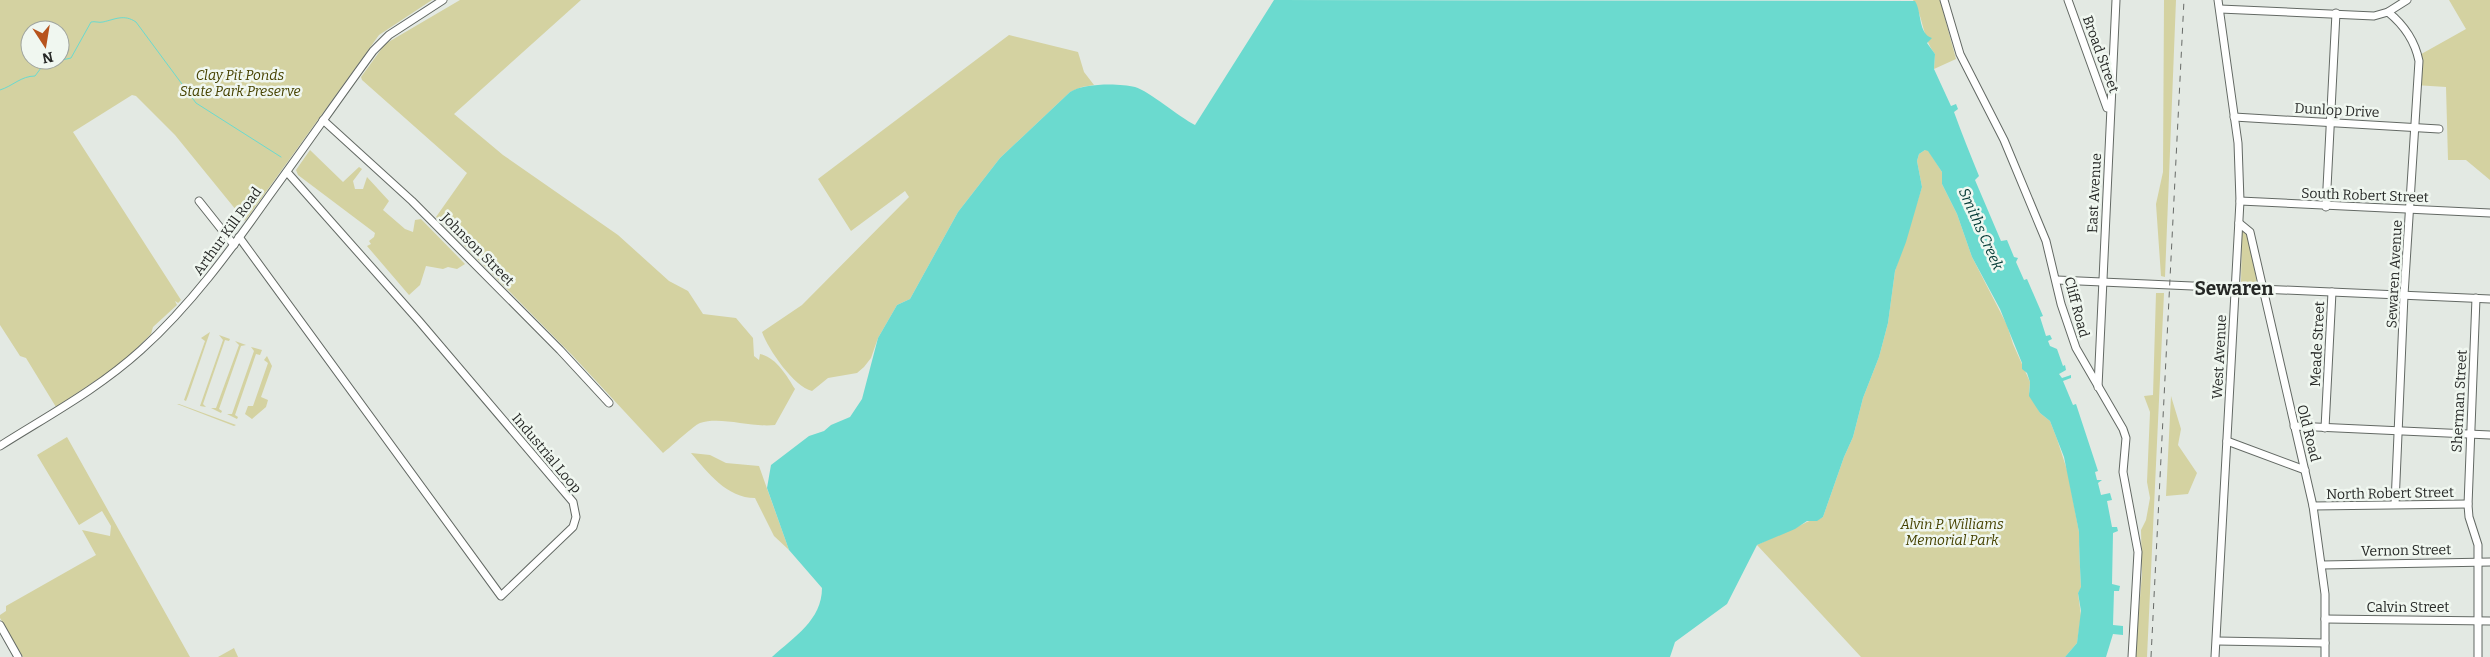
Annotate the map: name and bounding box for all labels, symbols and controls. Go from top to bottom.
street label: Broad Street [2079,13,2122,95]
north arrow [20,20,70,70]
text: N [40,48,55,67]
park label: Clay Pit Ponds State Park Preserve [179,67,301,100]
street label: Dunlop Drive [2294,100,2380,121]
street label: East Avenue [2084,153,2105,233]
street label: Arthur Kill Road [190,184,265,279]
water label: Smiths Creek [1955,185,2008,274]
street label: South Robert Street [2301,185,2429,206]
street label: Johnson Street [437,209,518,289]
street label: Sewaren Avenue [2383,219,2406,329]
street label: Cliff Road [2060,275,2093,339]
district label: Sewaren [2195,277,2274,300]
street label: Meade Street [2307,301,2328,387]
street label: West Avenue [2209,314,2230,400]
street label: Sherman Street [2448,349,2471,453]
street label: Old Road [2293,403,2324,464]
street label: Industrial Loop [508,410,585,497]
street label: North Robert Street [2326,484,2454,503]
park label: Alvin P. Williams Memorial Park [1899,516,2004,549]
street label: Vernon Street [2361,541,2451,560]
street label: Calvin Street [2367,599,2449,616]

